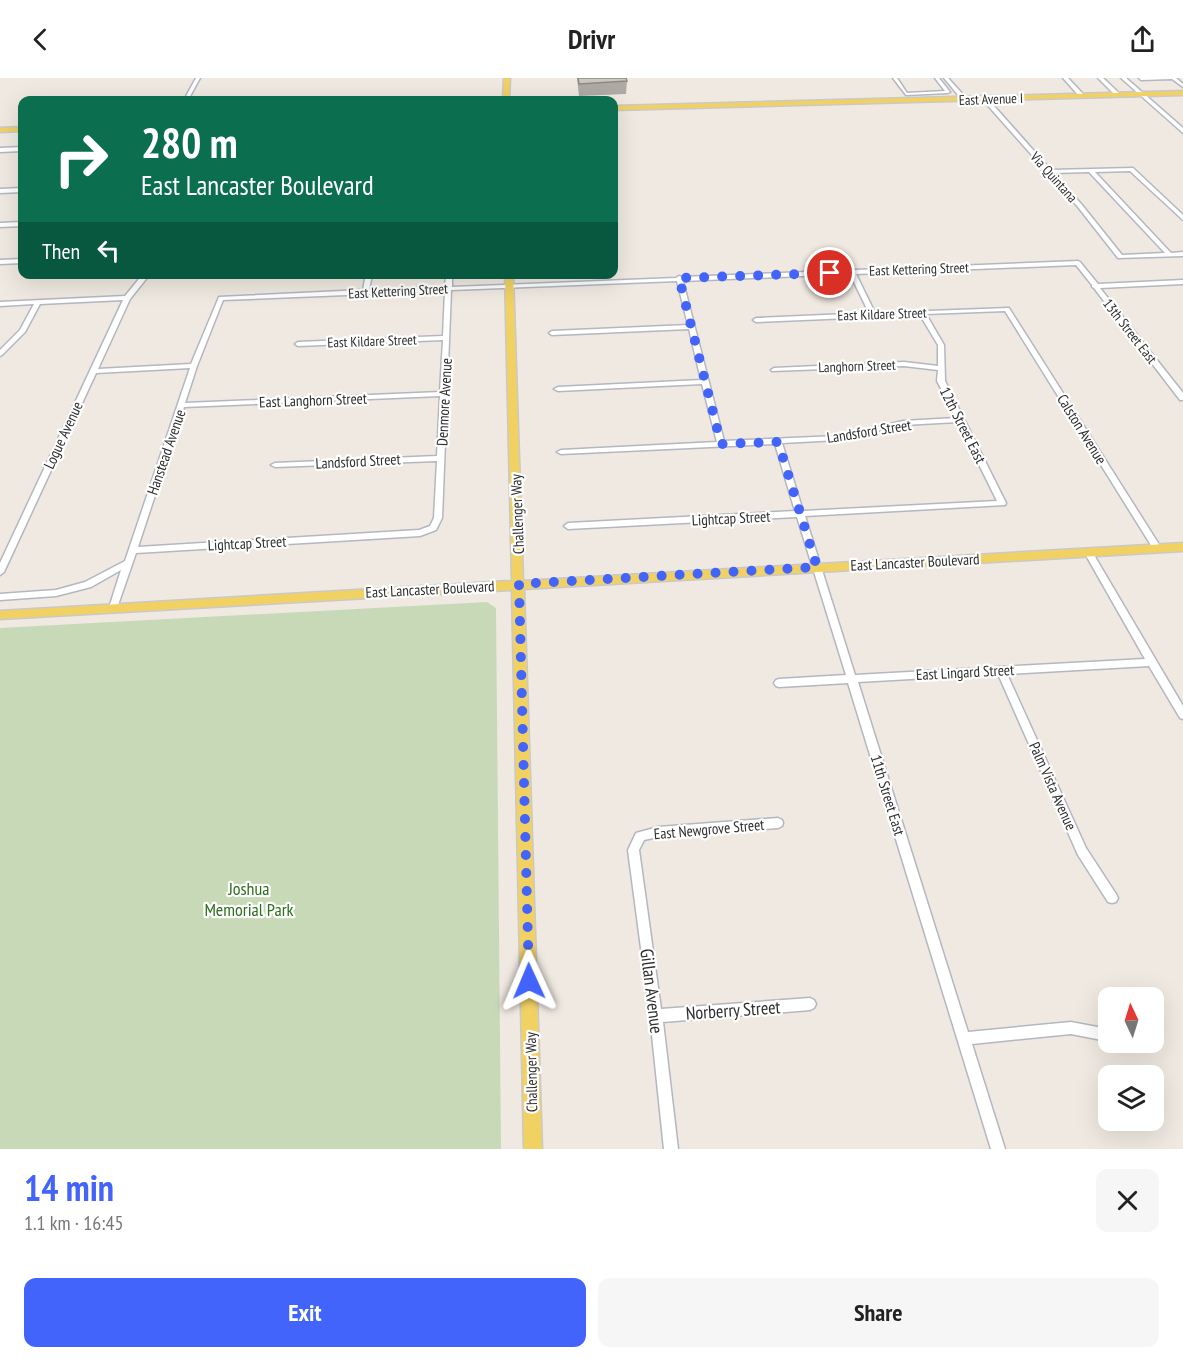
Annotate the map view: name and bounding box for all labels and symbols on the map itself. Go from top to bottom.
street label: East Avenue I [958,89,1024,109]
street label: Via Quintana [1026,147,1082,206]
pin [804,247,855,298]
street label: East Kettering Street [869,258,969,280]
street label: East Kettering Street [348,279,448,303]
street label: 13th Street East [1099,295,1161,367]
street label: East Kildare Street [837,303,927,325]
street label: East Kildare Street [327,330,417,352]
street label: Langhorn Street [818,356,896,376]
street label: Denmore Avenue [432,358,456,446]
street label: 12th Street East [936,384,990,466]
street label: East Langhorn Street [259,389,367,411]
street label: Calston Avenue [1053,390,1111,468]
street label: Logue Avenue [39,398,87,472]
street label: Hanstead Avenue [143,407,189,497]
street label: Landsford Street [825,415,913,447]
street label: Landsford Street [315,449,401,473]
street label: Challenger Way [506,473,528,554]
street label: Lightcap Street [691,506,771,530]
street label: Lightcap Street [207,531,287,555]
street label: East Lancaster Boulevard [850,549,980,575]
street label: East Lancaster Boulevard [365,576,495,602]
street label: East Lingard Street [915,660,1015,684]
street label: Palm Vista Avenue [1025,739,1081,833]
street label: 11th Street East [867,752,909,838]
street label: East Newgrove Street [653,815,765,843]
park label: Joshua Memorial Park [204,877,294,921]
street label: Gillan Avenue [635,947,669,1035]
position arrow [497,949,561,1013]
north arrow [1098,987,1164,1053]
street label: Norberry Street [685,995,781,1025]
street label: Challenger Way [521,1031,541,1112]

